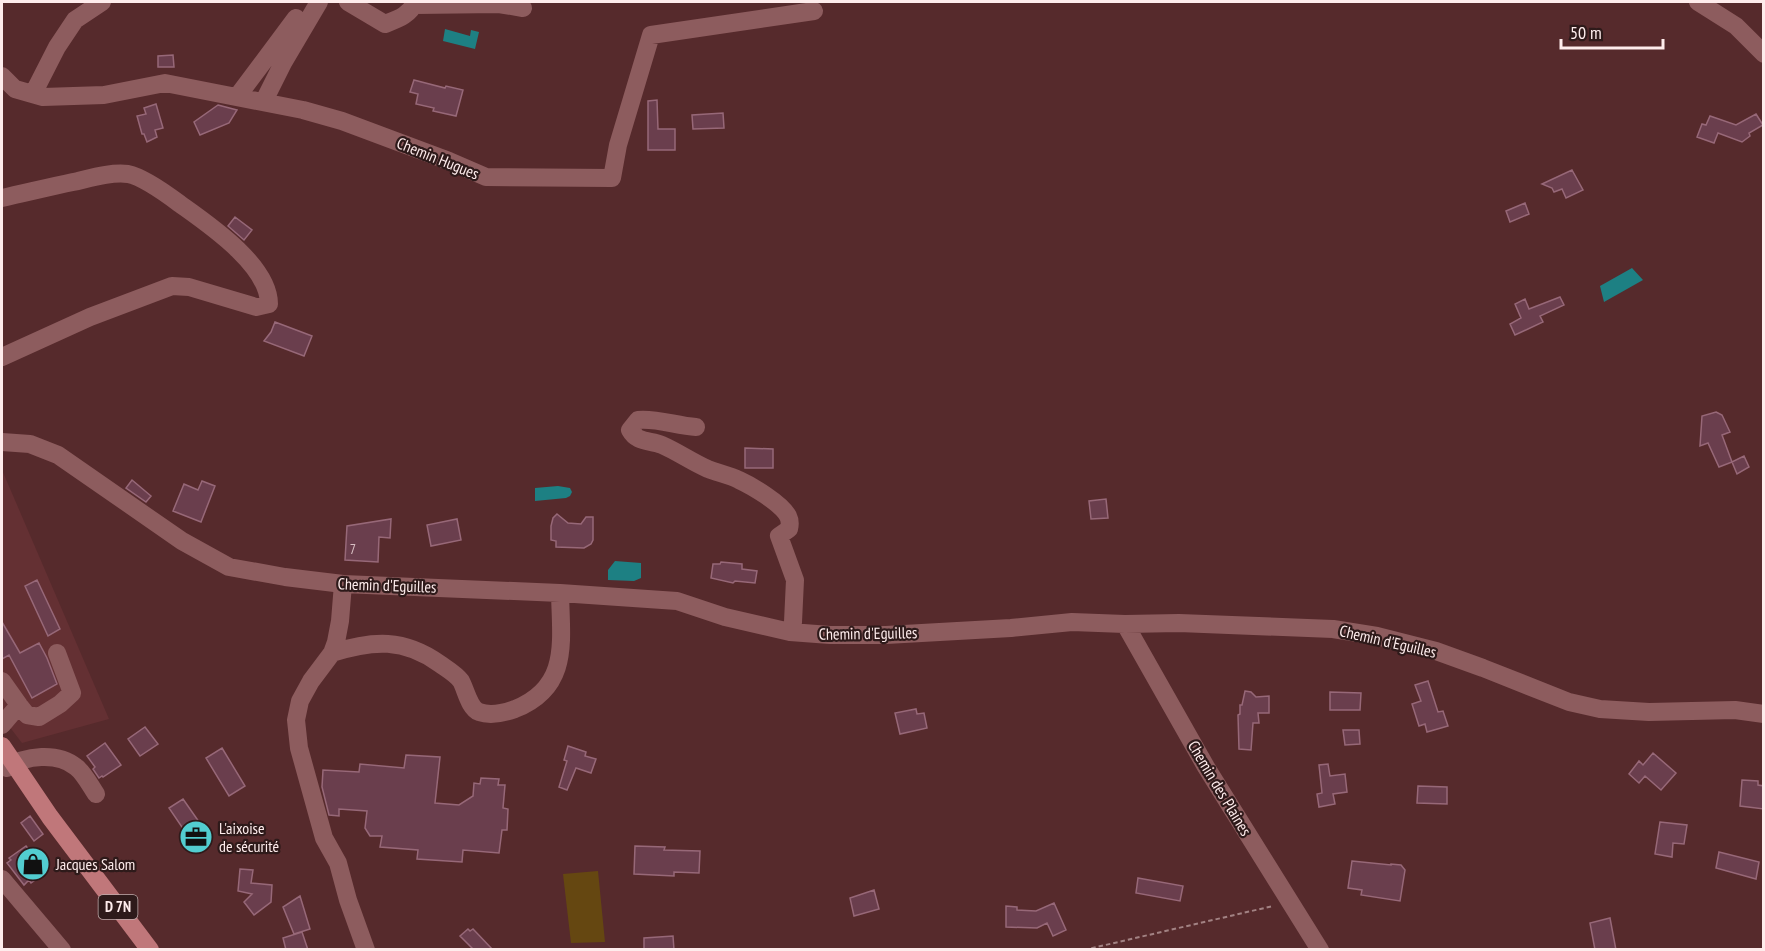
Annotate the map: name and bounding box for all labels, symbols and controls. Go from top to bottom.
scale bar [1561,12,1663,50]
text: 50 m [1570,21,1602,44]
street label: Chemin Hugues [394,132,482,184]
house number: 7 [350,540,356,558]
street label: Chemin d'Eguilles [337,573,437,597]
street label: Chemin d'Eguilles [1338,620,1438,662]
street label: Chemin d'Eguilles [818,622,918,644]
street label: Chemin des Plaines [1184,737,1256,839]
place label: L'aixoise de sécurité [219,818,279,856]
office icon: L'aixoise de sécurité [178,819,214,855]
shop icon: Jacques Salom [15,846,51,882]
place label: Jacques Salom [55,854,135,874]
road number: D 7N [98,895,138,919]

